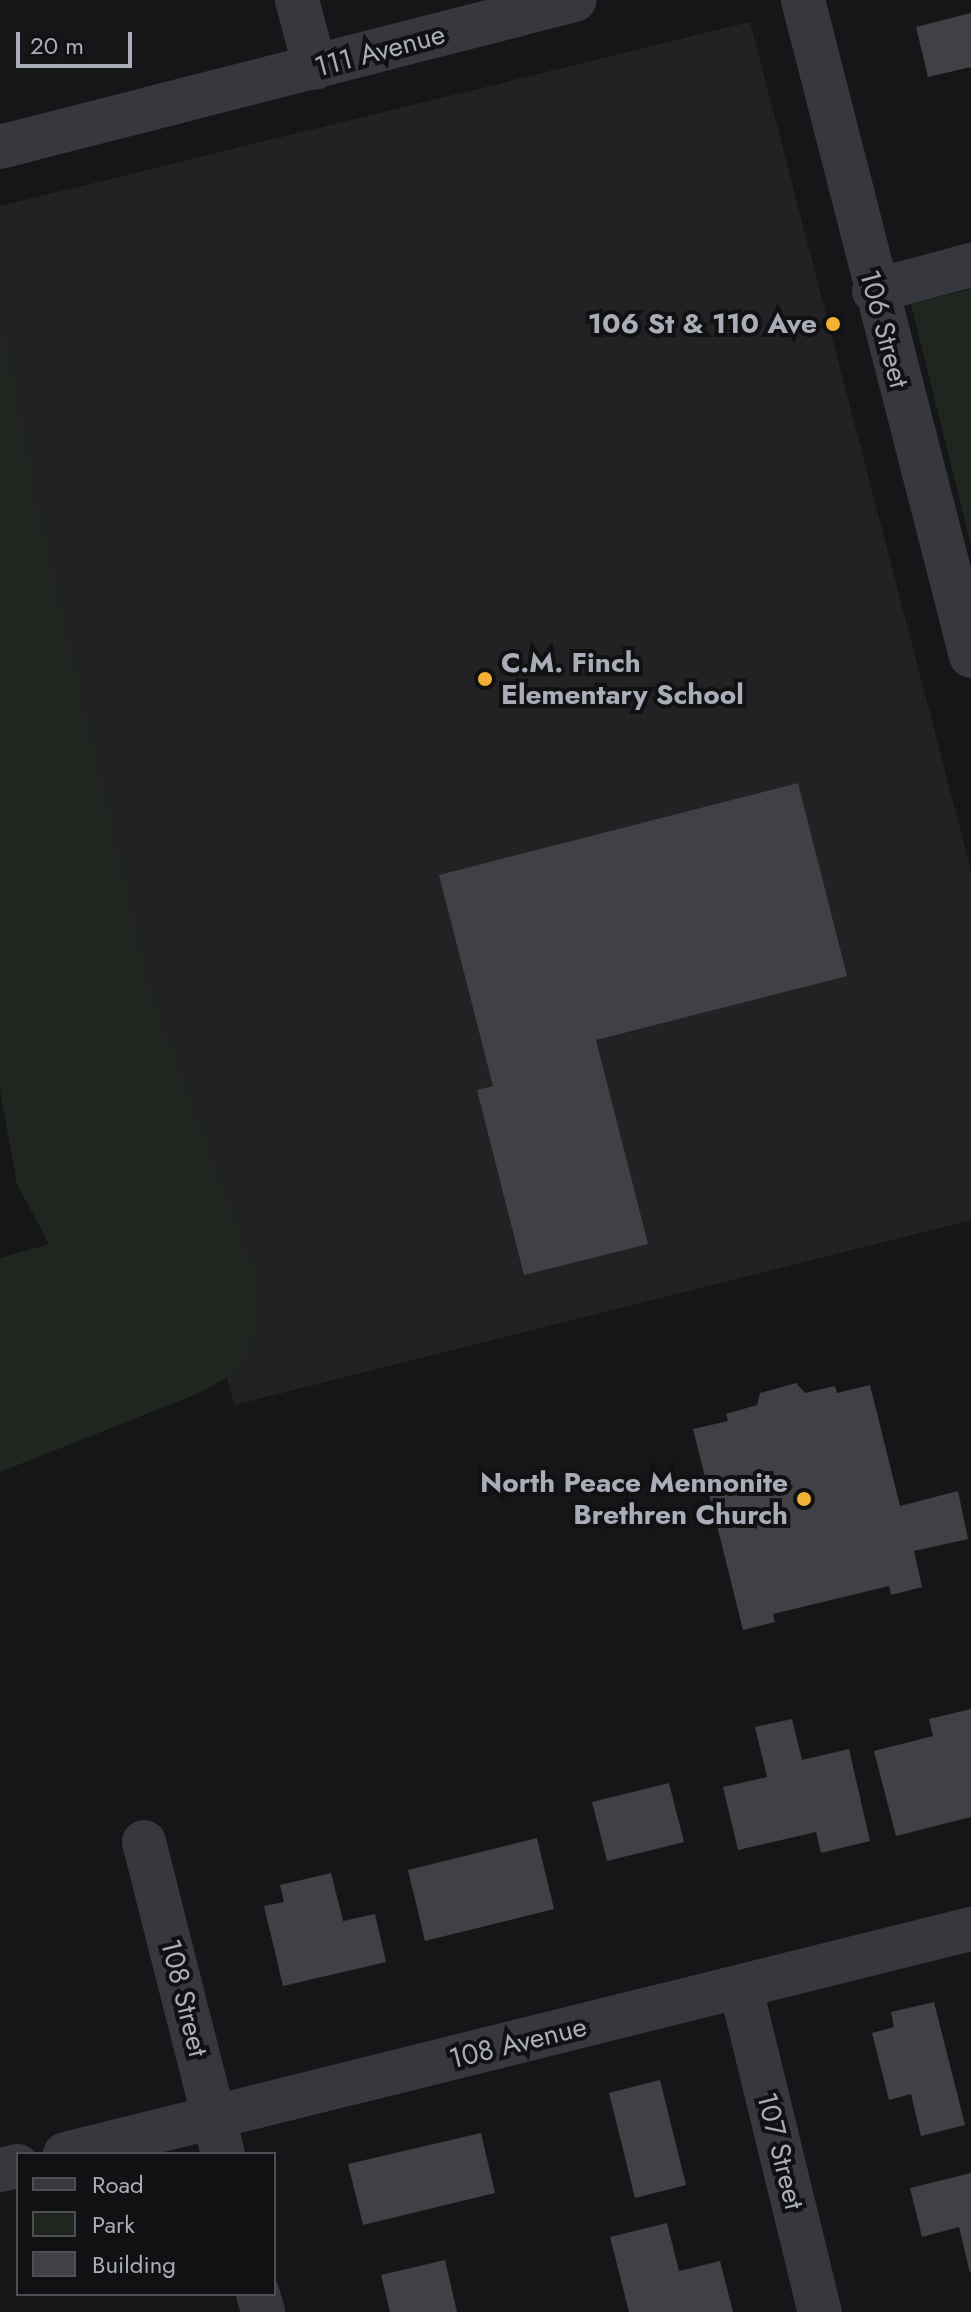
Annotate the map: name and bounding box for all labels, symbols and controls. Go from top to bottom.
scale bar [20,16,136,66]
street label: 111 Avenue [311,18,449,84]
text: 20 m [30,28,84,63]
street label: 106 Street [852,266,916,392]
place label: 106 St & 110 Ave [588,307,817,341]
marker: 106 St & 110 Ave [824,315,842,333]
place label: C.M. Finch Elementary School [501,646,744,712]
marker: C.M. Finch Elementary School [476,670,494,688]
place label: North Peace Mennonite Brethren Church [480,1466,788,1532]
marker: North Peace Mennonite Brethren Church [795,1490,813,1508]
street label: 108 Street [153,1936,215,2060]
street label: 108 Avenue [446,2010,590,2076]
street label: 107 Street [749,2089,811,2213]
legend [16,2152,276,2296]
text: Road [92,2167,144,2202]
text: Park [92,2207,135,2242]
text: Building [92,2247,176,2282]

